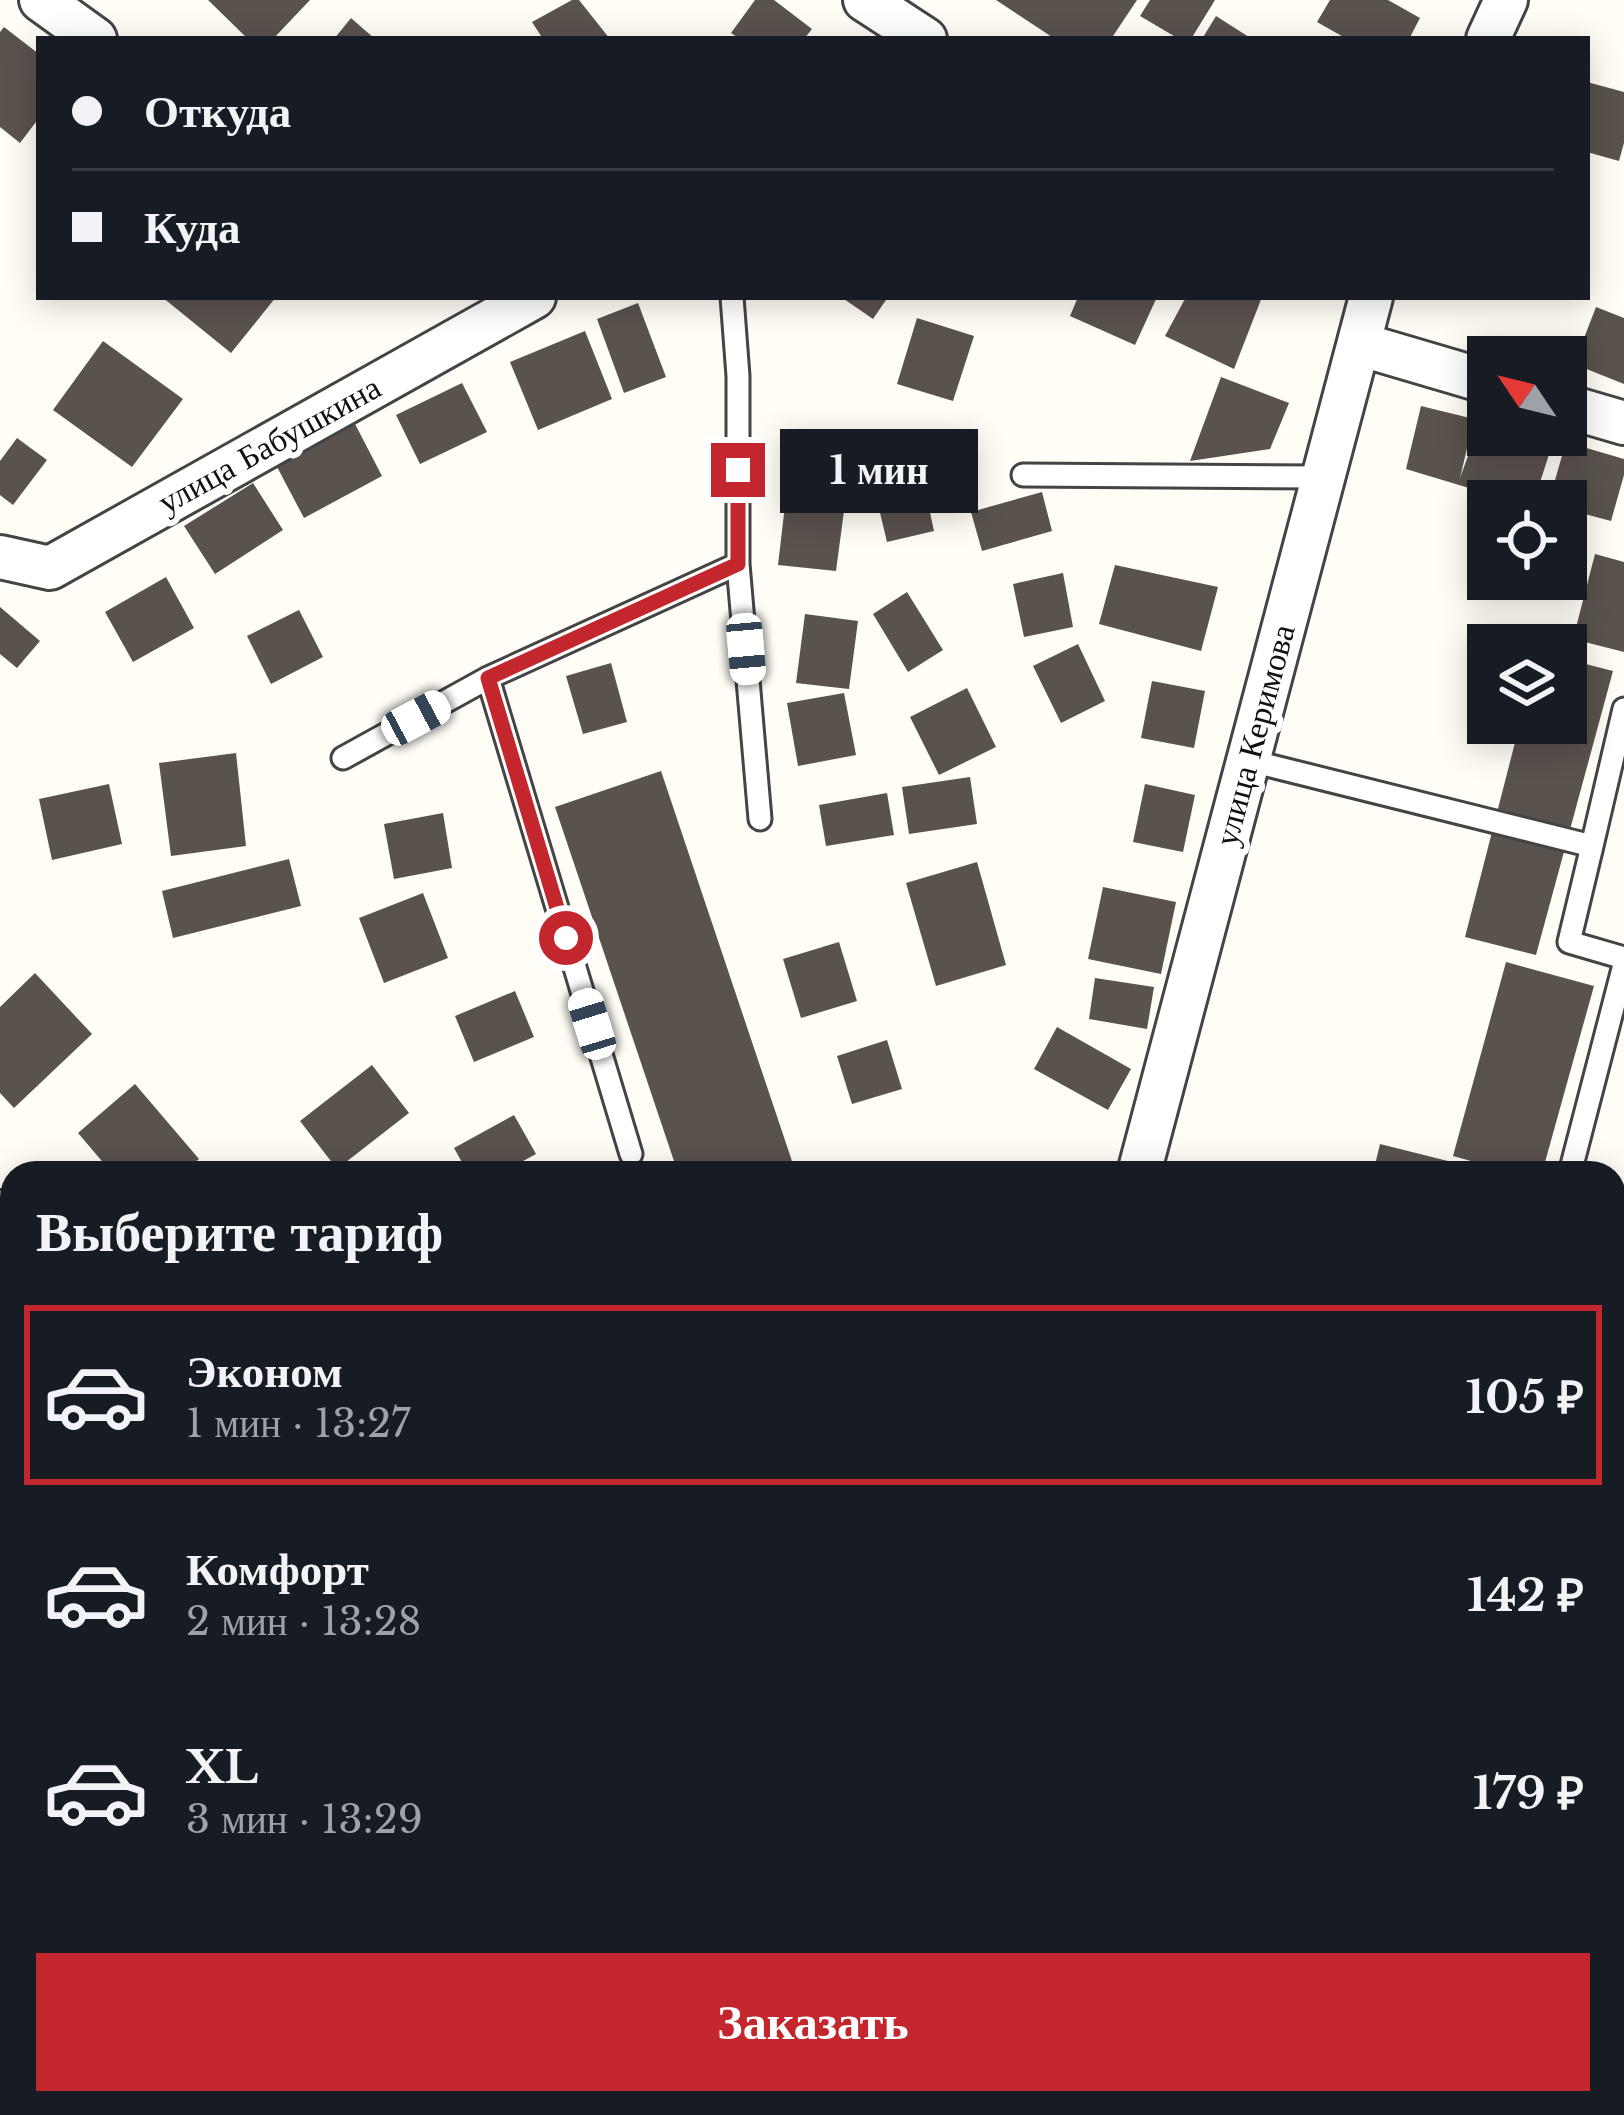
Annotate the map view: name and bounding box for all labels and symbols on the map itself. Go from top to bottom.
north arrow [1467,336,1587,456]
street label: улица Бабушкина [151,366,388,522]
callout: 1 мин [780,428,978,512]
route end [711,443,765,497]
car [725,612,767,686]
street label: улица Керимова [1205,620,1304,850]
car [376,685,456,751]
route start [539,911,593,965]
car [564,984,620,1064]

